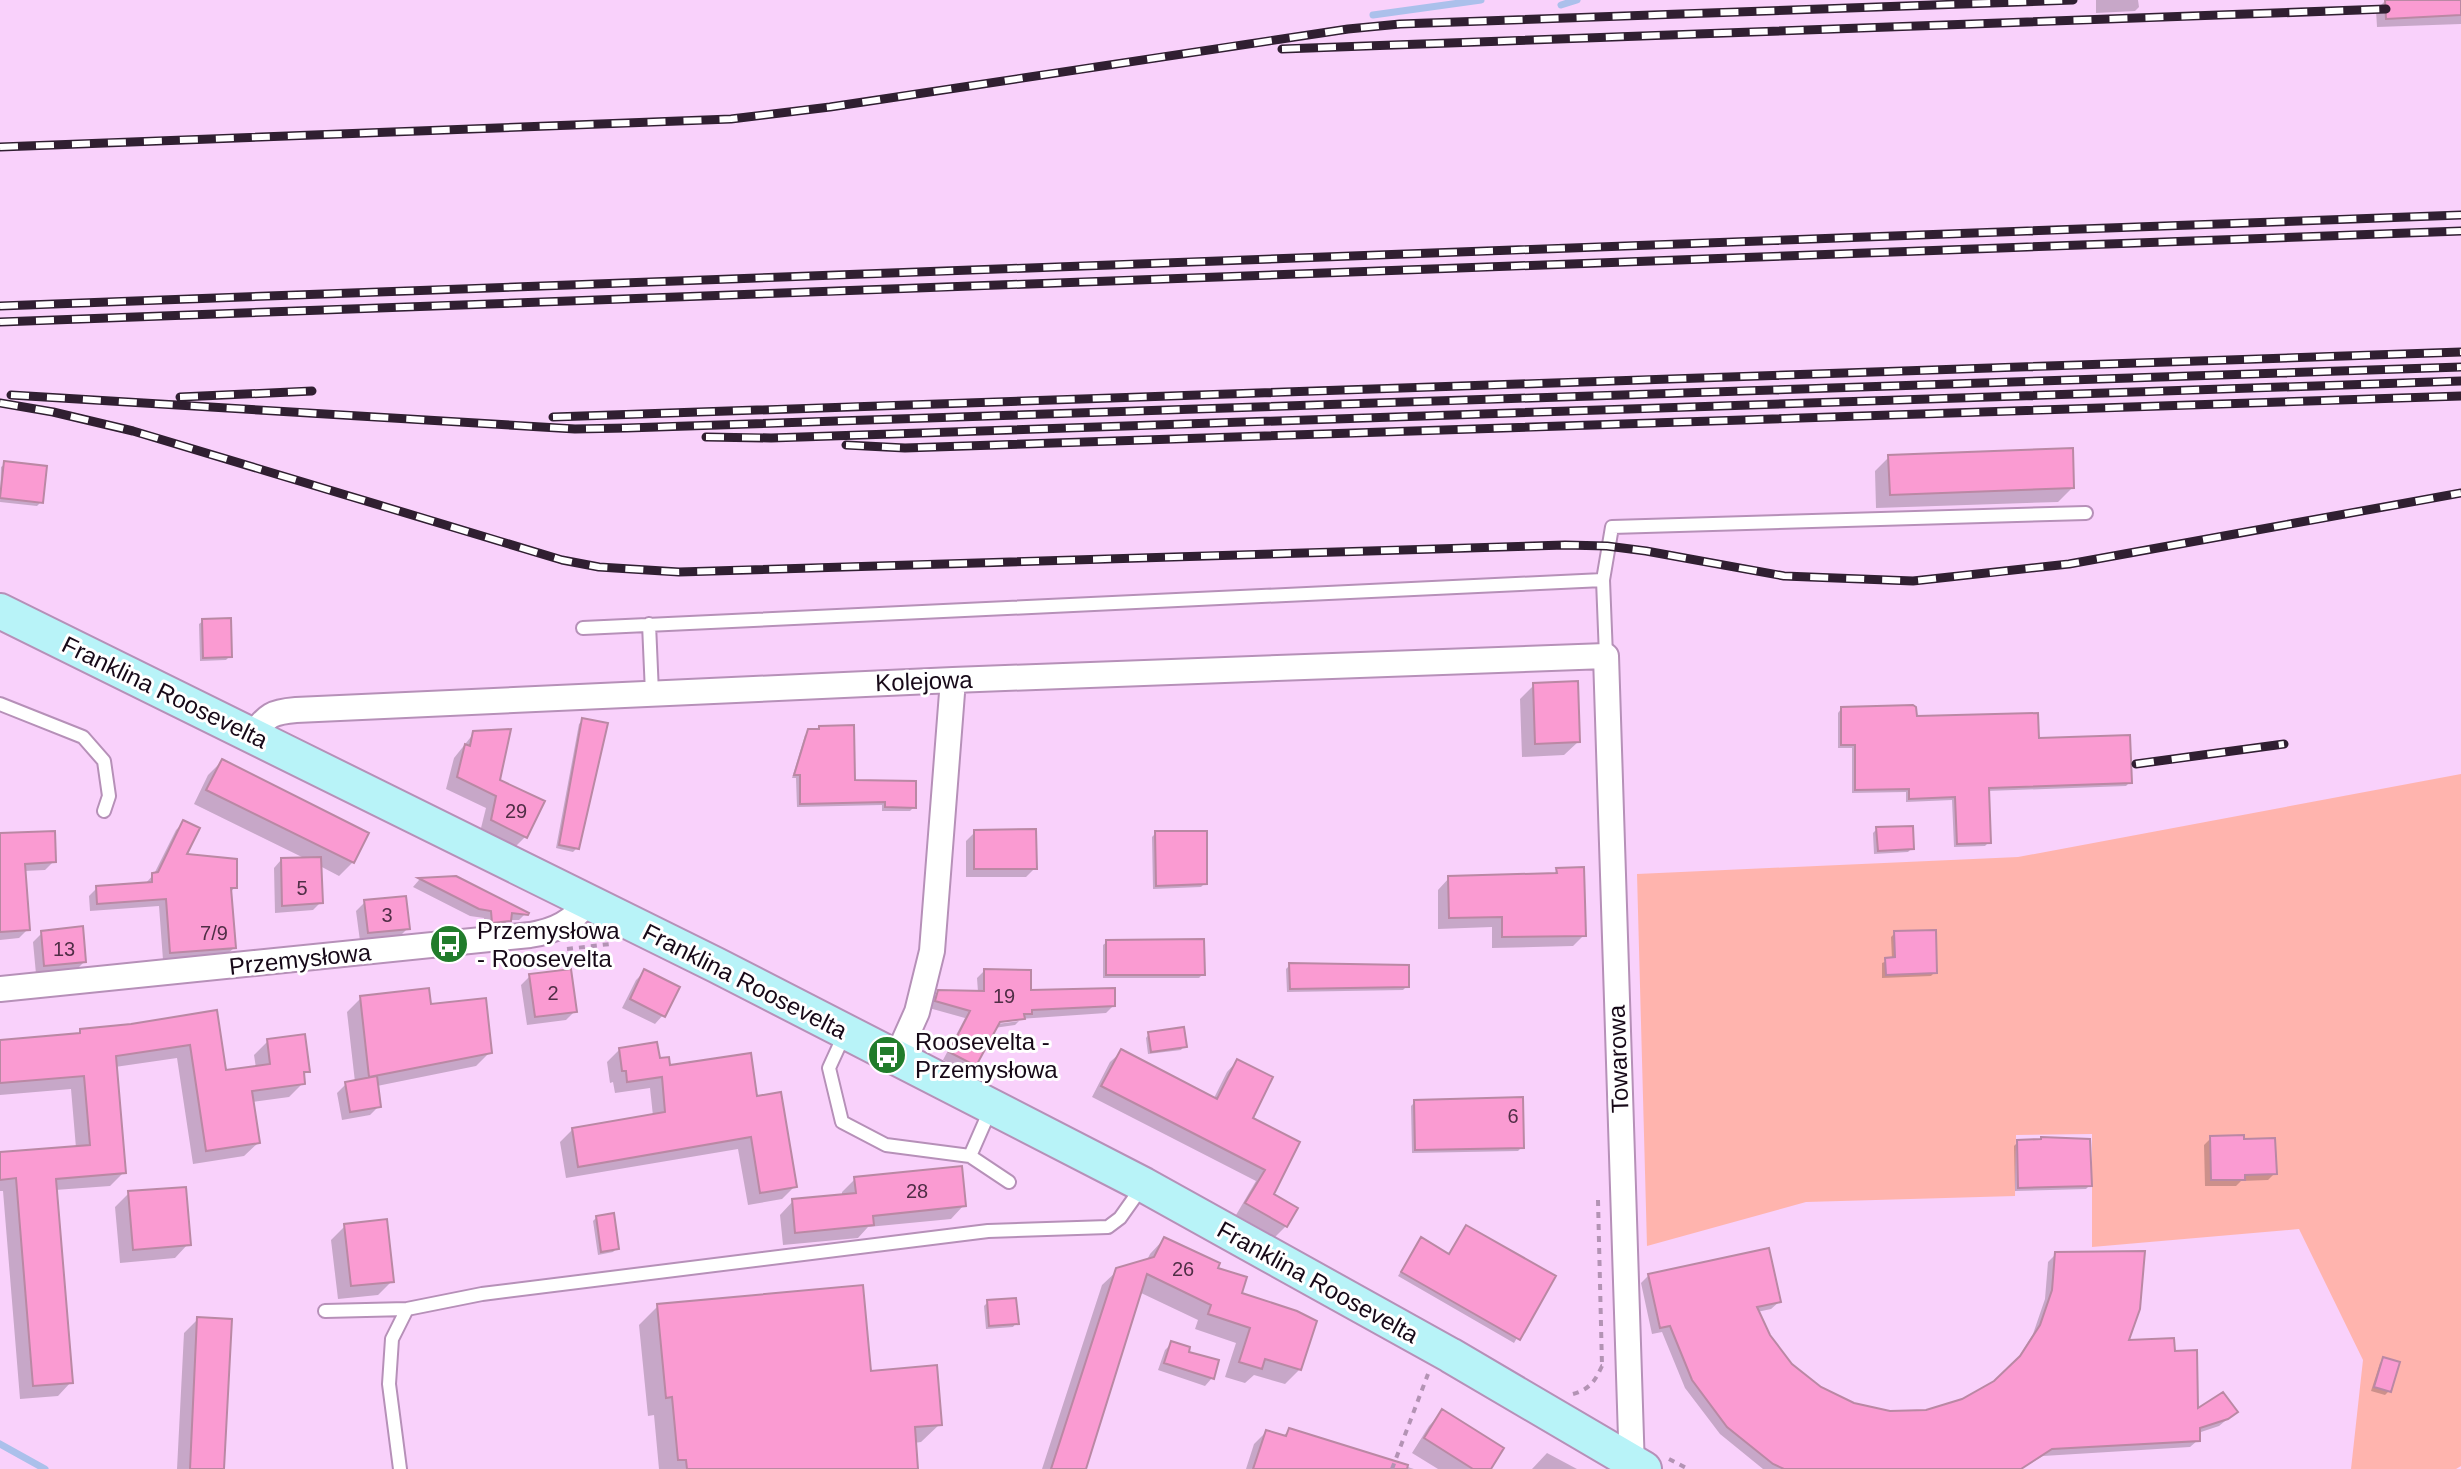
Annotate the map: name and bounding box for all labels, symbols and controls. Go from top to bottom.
street label: Franklina Roosevelta [58,630,273,754]
street label: Kolejowa [875,666,974,696]
house number: 29 [505,800,527,822]
house number: 5 [296,877,308,899]
house number: 3 [381,904,393,926]
place label: Przemysłowa - Roosevelta [477,917,620,972]
street label: Franklina Roosevelta [638,918,852,1044]
house number: 7/9 [200,922,228,944]
bus stop icon: Przemysłowa - Roosevelta [428,923,470,965]
house number: 13 [53,938,75,960]
street label: Przemysłowa [228,938,373,980]
house number: 2 [547,982,559,1004]
house number: 19 [993,985,1015,1007]
street label: Towarowa [1603,1004,1633,1113]
place label: Roosevelta - Przemysłowa [915,1028,1058,1083]
bus stop icon: Roosevelta - Przemysłowa [866,1034,908,1076]
house number: 6 [1507,1105,1519,1127]
house number: 28 [906,1180,928,1202]
street label: Franklina Roosevelta [1213,1216,1424,1349]
house number: 26 [1172,1258,1194,1280]

